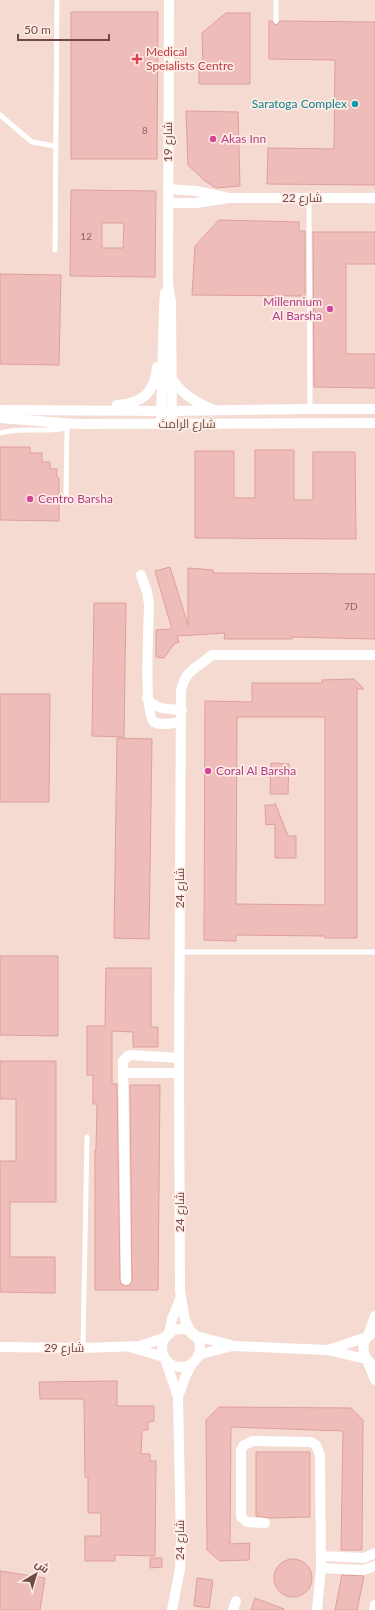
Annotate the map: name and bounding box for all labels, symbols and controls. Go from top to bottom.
scale bar [18,16,109,42]
text: 50 m [24,22,51,37]
place label: Medical Speialists Centre [146,44,233,73]
marker: Medical Speialists Centre [131,53,143,65]
place label: Saratoga Complex [252,96,347,111]
marker: Saratoga Complex [350,99,360,109]
street label: شارع 19 [160,122,176,162]
house number: 8 [142,124,148,136]
place label: Akas Inn [221,131,266,146]
marker: Akas Inn [208,134,218,144]
street label: شارع 22 [282,190,322,206]
house number: 12 [80,230,92,242]
place label: Millennium Al Barsha [263,294,322,323]
marker: Millennium Al Barsha [325,304,335,314]
street label: شارع الرامث [158,416,216,432]
place label: Centro Barsha [38,491,113,506]
marker: Centro Barsha [25,494,35,504]
house number: 7D [344,600,358,612]
place label: Coral Al Barsha [216,763,296,778]
marker: Coral Al Barsha [203,766,213,776]
street label: شارع 24 [172,868,188,908]
street label: شارع 24 [172,1192,188,1232]
street label: شارع 29 [44,1340,84,1356]
street label: شارع 24 [172,1520,188,1560]
north arrow [16,1554,56,1594]
text: ش [32,1556,52,1576]

